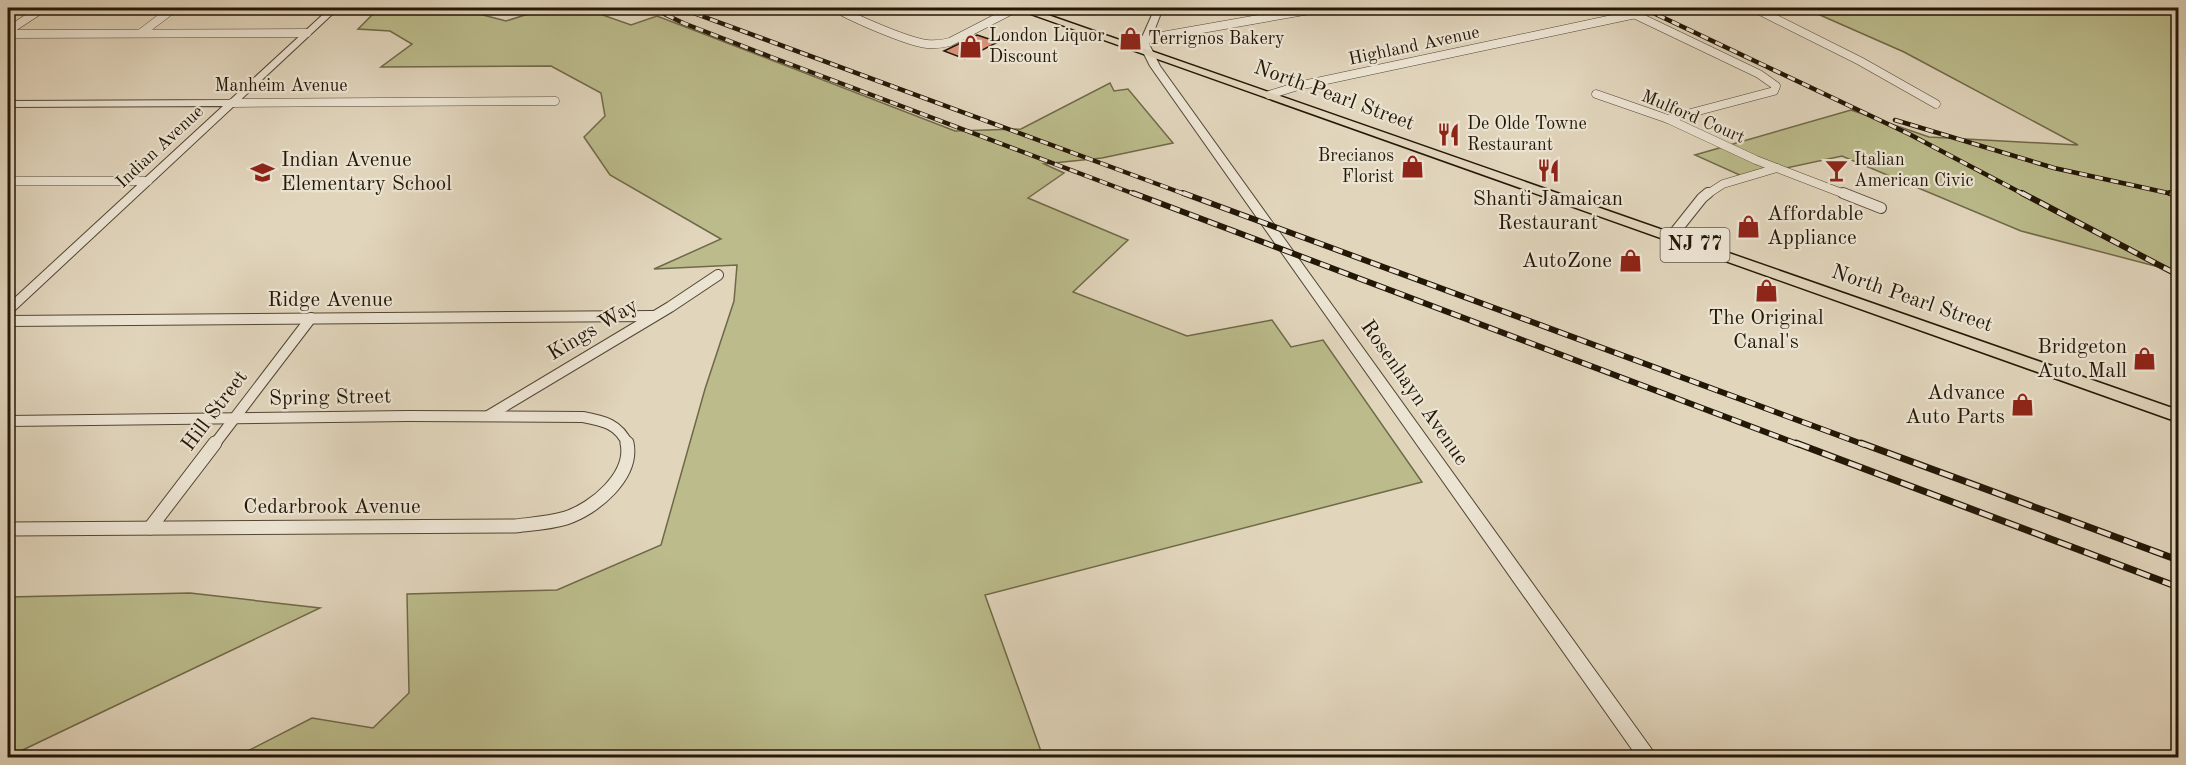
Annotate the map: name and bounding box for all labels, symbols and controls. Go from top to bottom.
street label: Highland Avenue [1347,23,1481,69]
shop icon: Terrignos Bakery [1117,26,1143,52]
place label: London Liquor Discount [989,27,1105,66]
place label: Terrignos Bakery [1148,30,1285,48]
shop icon: London Liquor Discount [958,33,984,59]
street label: North Pearl Street [1251,57,1417,135]
street label: Manheim Avenue [214,77,348,95]
street label: Mulford Court [1639,87,1747,147]
street label: Indian Avenue [113,102,207,192]
place label: De Olde Towne Restaurant [1467,115,1587,154]
restaurant icon: De Olde Towne Restaurant [1436,121,1462,147]
place label: Brecianos Florist [1318,147,1394,186]
place label: Indian Avenue Elementary School [281,150,452,195]
place label: Italian American Civic [1854,151,1973,190]
shop icon: Brecianos Florist [1399,153,1425,179]
bar icon: Italian American Civic [1823,157,1849,183]
restaurant icon: Shanti Jamaican Restaurant [1535,158,1561,184]
school or university icon: Indian Avenue Elementary School [250,159,276,185]
place label: Shanti Jamaican Restaurant [1473,189,1623,234]
place label: Affordable Appliance [1767,204,1863,249]
shop icon: Affordable Appliance [1736,213,1762,239]
road number: NJ 77 [1660,228,1730,262]
shop icon: AutoZone [1617,248,1643,274]
place label: AutoZone [1522,251,1612,272]
street label: North Pearl Street [1829,262,1995,336]
shop icon: The Original Canal's [1753,277,1779,303]
street label: Ridge Avenue [267,290,393,311]
street label: Kings Way [544,295,642,365]
place label: The Original Canal's [1708,308,1824,353]
street label: Rosenhayn Avenue [1356,316,1472,470]
place label: Bridgeton Auto Mall [2037,337,2127,382]
shop icon: Bridgeton Auto Mall [2132,346,2158,372]
street label: Hill Street [178,367,252,455]
place label: Advance Auto Parts [1905,383,2005,428]
street label: Spring Street [269,386,391,410]
shop icon: Advance Auto Parts [2010,392,2036,418]
street label: Cedarbrook Avenue [243,497,421,518]

